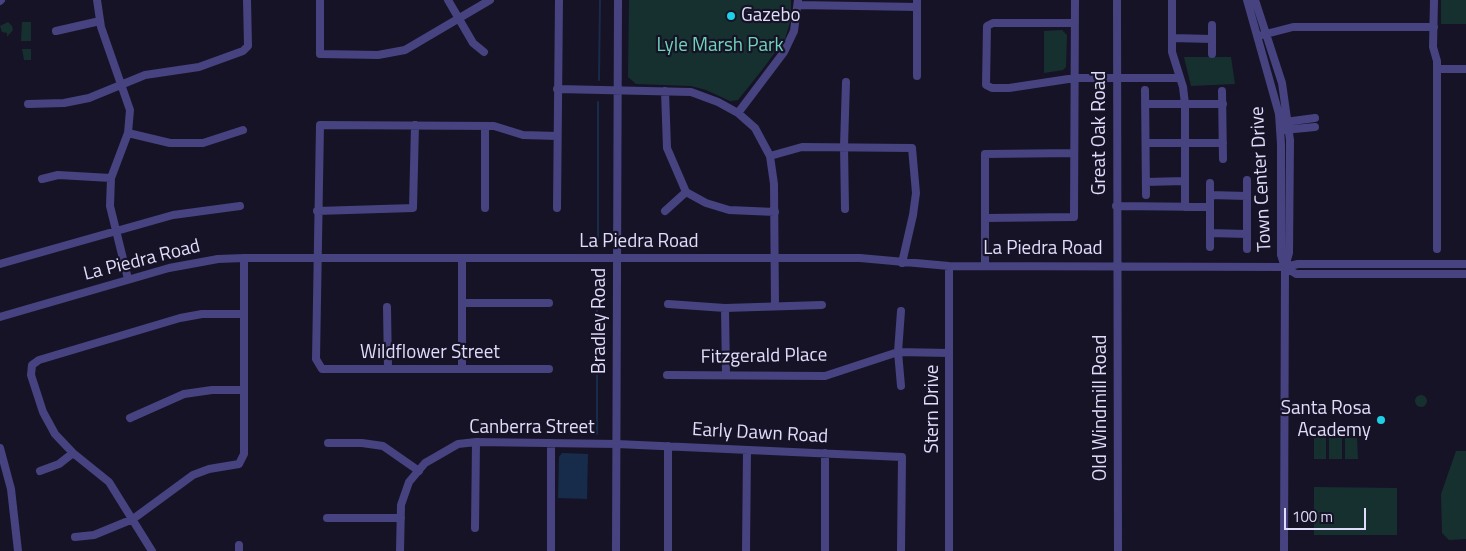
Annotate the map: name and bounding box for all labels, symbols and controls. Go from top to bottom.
place label: Gazebo [741,5,800,27]
marker: Gazebo [725,10,737,22]
park label: Lyle Marsh Park [656,35,784,57]
street label: Great Oak Road [1089,71,1111,195]
street label: Town Center Drive [1247,106,1277,252]
street label: La Piedra Road [579,231,699,253]
street label: La Piedra Road [81,236,203,286]
street label: La Piedra Road [983,238,1103,260]
street label: Bradley Road [589,268,611,374]
street label: Old Windmill Road [1090,335,1112,481]
street label: Wildflower Street [360,342,500,364]
street label: Fitzgerald Place [701,344,827,370]
street label: Stern Drive [922,365,944,453]
place label: Santa Rosa Academy [1281,398,1371,442]
marker: Santa Rosa Academy [1375,414,1387,426]
street label: Canberra Street [469,417,595,439]
street label: Early Dawn Road [691,419,829,449]
scale bar [1286,498,1368,530]
text: 100 m [1292,505,1333,528]

